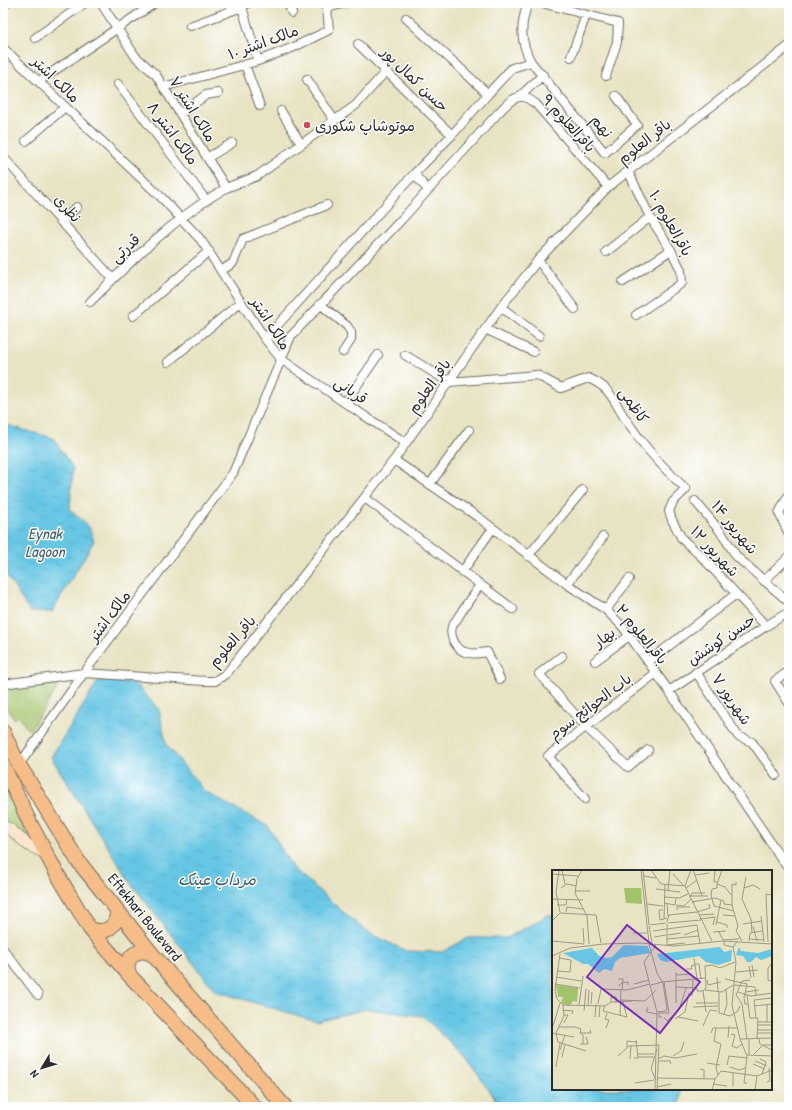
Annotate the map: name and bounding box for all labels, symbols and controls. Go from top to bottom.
street label: مالک اشتر ۱۰ [225,20,301,64]
street label: حسن کمال پور [376,41,453,116]
street label: مالک اشتر [26,49,85,107]
street label: مالک اشتر ۷ [165,72,221,146]
street label: باقرالعلوم ۹ [537,89,601,157]
street label: مالک اشتر ۸ [142,97,204,169]
street label: نهم [585,110,618,143]
street label: باقر العلوم [613,113,676,169]
place label: موتوشاپ شکوری [315,115,415,136]
marker: موتوشاپ شکوری [302,120,312,130]
street label: باقرالعلوم ۱۰ [643,186,698,260]
street label: نظری [50,189,86,227]
street label: قدرتی [105,229,145,267]
street label: مالک اشتر [245,291,296,354]
street label: باقر العلوم [402,354,456,418]
street label: قربانی [330,371,372,409]
street label: کاظمی [614,383,654,427]
street label: شهریور ۱۴ [707,496,763,558]
street label: شهریور ۱۲ [686,521,744,581]
water label: Eynak Lagoon [25,522,66,562]
street label: مالک اشتر [81,586,135,648]
street label: باقرالعلوم ۲ [610,599,673,669]
street label: حسن کوشش [683,608,759,670]
street label: باقر العلوم [203,610,261,672]
street label: بهار [588,622,619,653]
street label: باب الحوائج سوم [544,668,637,746]
street label: شهریور ۷ [707,669,757,729]
water label: مرداب عینک [178,868,257,890]
street label: Eftekhari Boulevard [103,869,187,965]
inset map [552,870,772,1090]
north arrow [22,1048,62,1088]
text: N [27,1067,41,1081]

